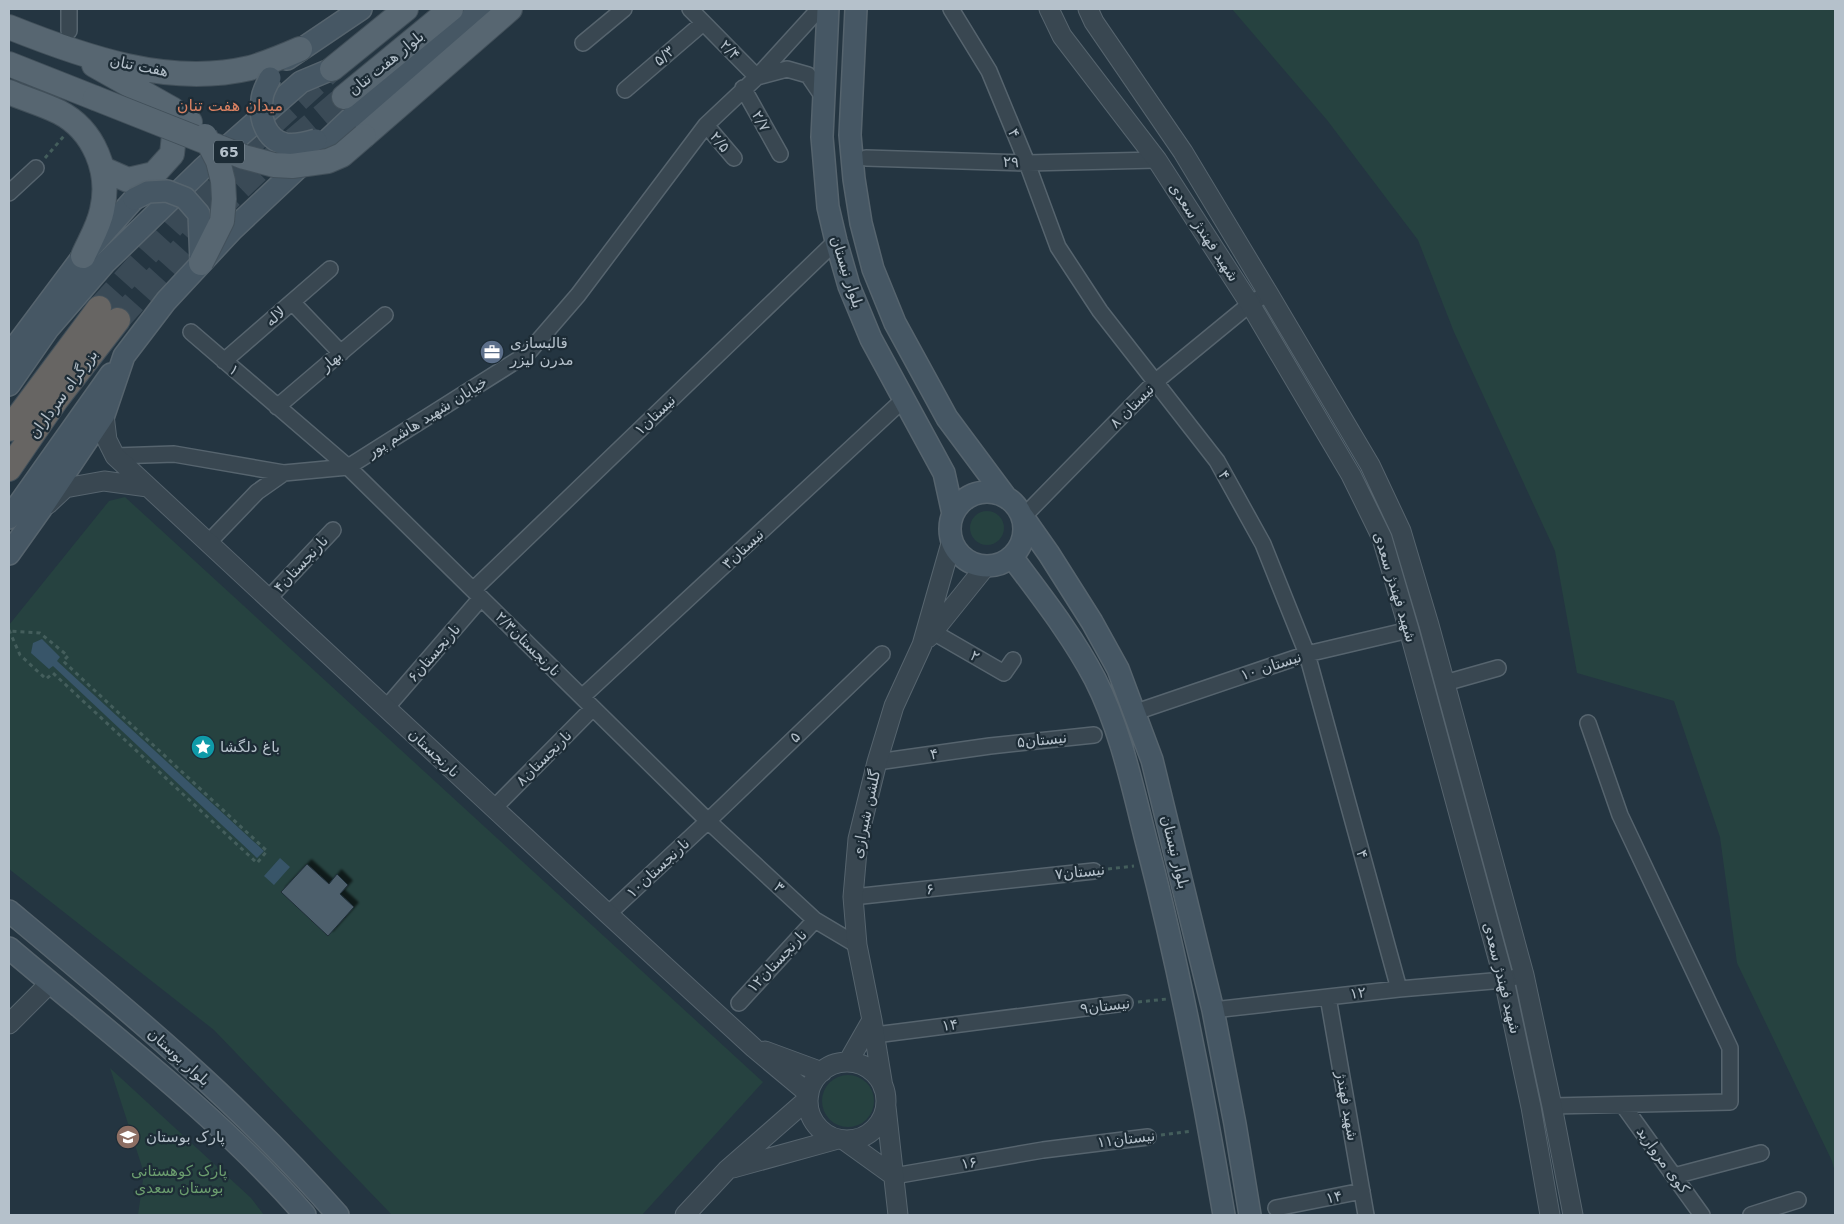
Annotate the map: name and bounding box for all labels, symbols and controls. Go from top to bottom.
street label: بلوار هفت تنان [344,27,428,99]
street label: ۲/۴ [716,36,744,64]
street label: ۵/۳ [650,42,678,70]
street label: هفت تنان [108,52,170,81]
district label: میدان هفت تنان [177,96,283,115]
street label: ۲/۷ [748,107,774,135]
street label: ۴ [1004,126,1024,140]
street label: ۲/۵ [706,128,734,156]
road number: 65 [214,140,244,163]
street label: ۲۹ [1003,153,1019,171]
street label: شهید فهندژ سعدی [1165,179,1243,285]
street label: بلوار نیستان [827,233,867,311]
street label: لاله ‍ [261,300,293,330]
place label: قالبسازی مدرن لیزر [509,334,574,369]
office icon: قالبسازی مدرن لیزر [479,339,505,365]
street label: بزرگراه سرداران [25,346,101,442]
street label: بهار [316,347,346,376]
street label: ۱ [225,361,243,379]
street label: خیابان شهید هاشم پور [363,373,491,463]
street label: نیستان ۸ [1106,380,1158,432]
street label: ۱نیستان [631,391,679,439]
street label: ۴ [1214,467,1234,483]
street label: ۳نیستان [718,525,768,573]
street label: شهید فهندژ سعدی [1370,530,1420,644]
street label: ۴نارنجستان [270,532,332,596]
street label: ۲/۳نارنجستان [492,608,564,680]
street label: ۶نارنجستان [404,620,464,686]
street label: ۲ [967,646,983,666]
street label: نیستان ۱۰ [1238,648,1304,684]
street label: نارنجستان [405,725,463,781]
street label: ۸نارنجستان [512,726,576,790]
street label: ۵ [786,728,804,746]
street label: ۵نیستان [1016,728,1068,752]
place icon: باغ دلگشا [190,734,216,760]
place label: باغ دلگشا [220,738,280,756]
street label: ۴ [929,745,939,763]
street label: گلشن شیرازی [848,767,884,860]
street label: بلوار نیستان [1157,813,1193,891]
street label: ۱۰نارنجستان [623,834,693,902]
street label: ۴ [1352,848,1372,860]
street label: ۷نیستان [1054,860,1106,884]
street label: ۳ [770,878,788,896]
street label: ۶ [925,880,935,898]
street label: شهید فهندژ سعدی [1479,920,1525,1036]
street label: ۱۲نارنجستان [743,926,811,996]
street label: ۱۲ [1349,983,1367,1003]
street label: ۹نیستان [1079,994,1131,1018]
street label: ۱۴ [941,1015,959,1035]
street label: بلوار بوستان [144,1024,214,1090]
street label: شهید فهندژ [1332,1069,1362,1142]
street label: کوی مروارید [1633,1123,1694,1198]
school or university icon: پارک بوستان [115,1124,141,1150]
street label: ۱۱نیستان [1096,1127,1156,1151]
place label: پارک بوستان [146,1128,225,1147]
street label: ۱۶ [959,1153,979,1173]
park label: پارک کوهستانی بوستان سعدی [131,1162,227,1197]
street label: ۱۴ [1324,1187,1344,1207]

